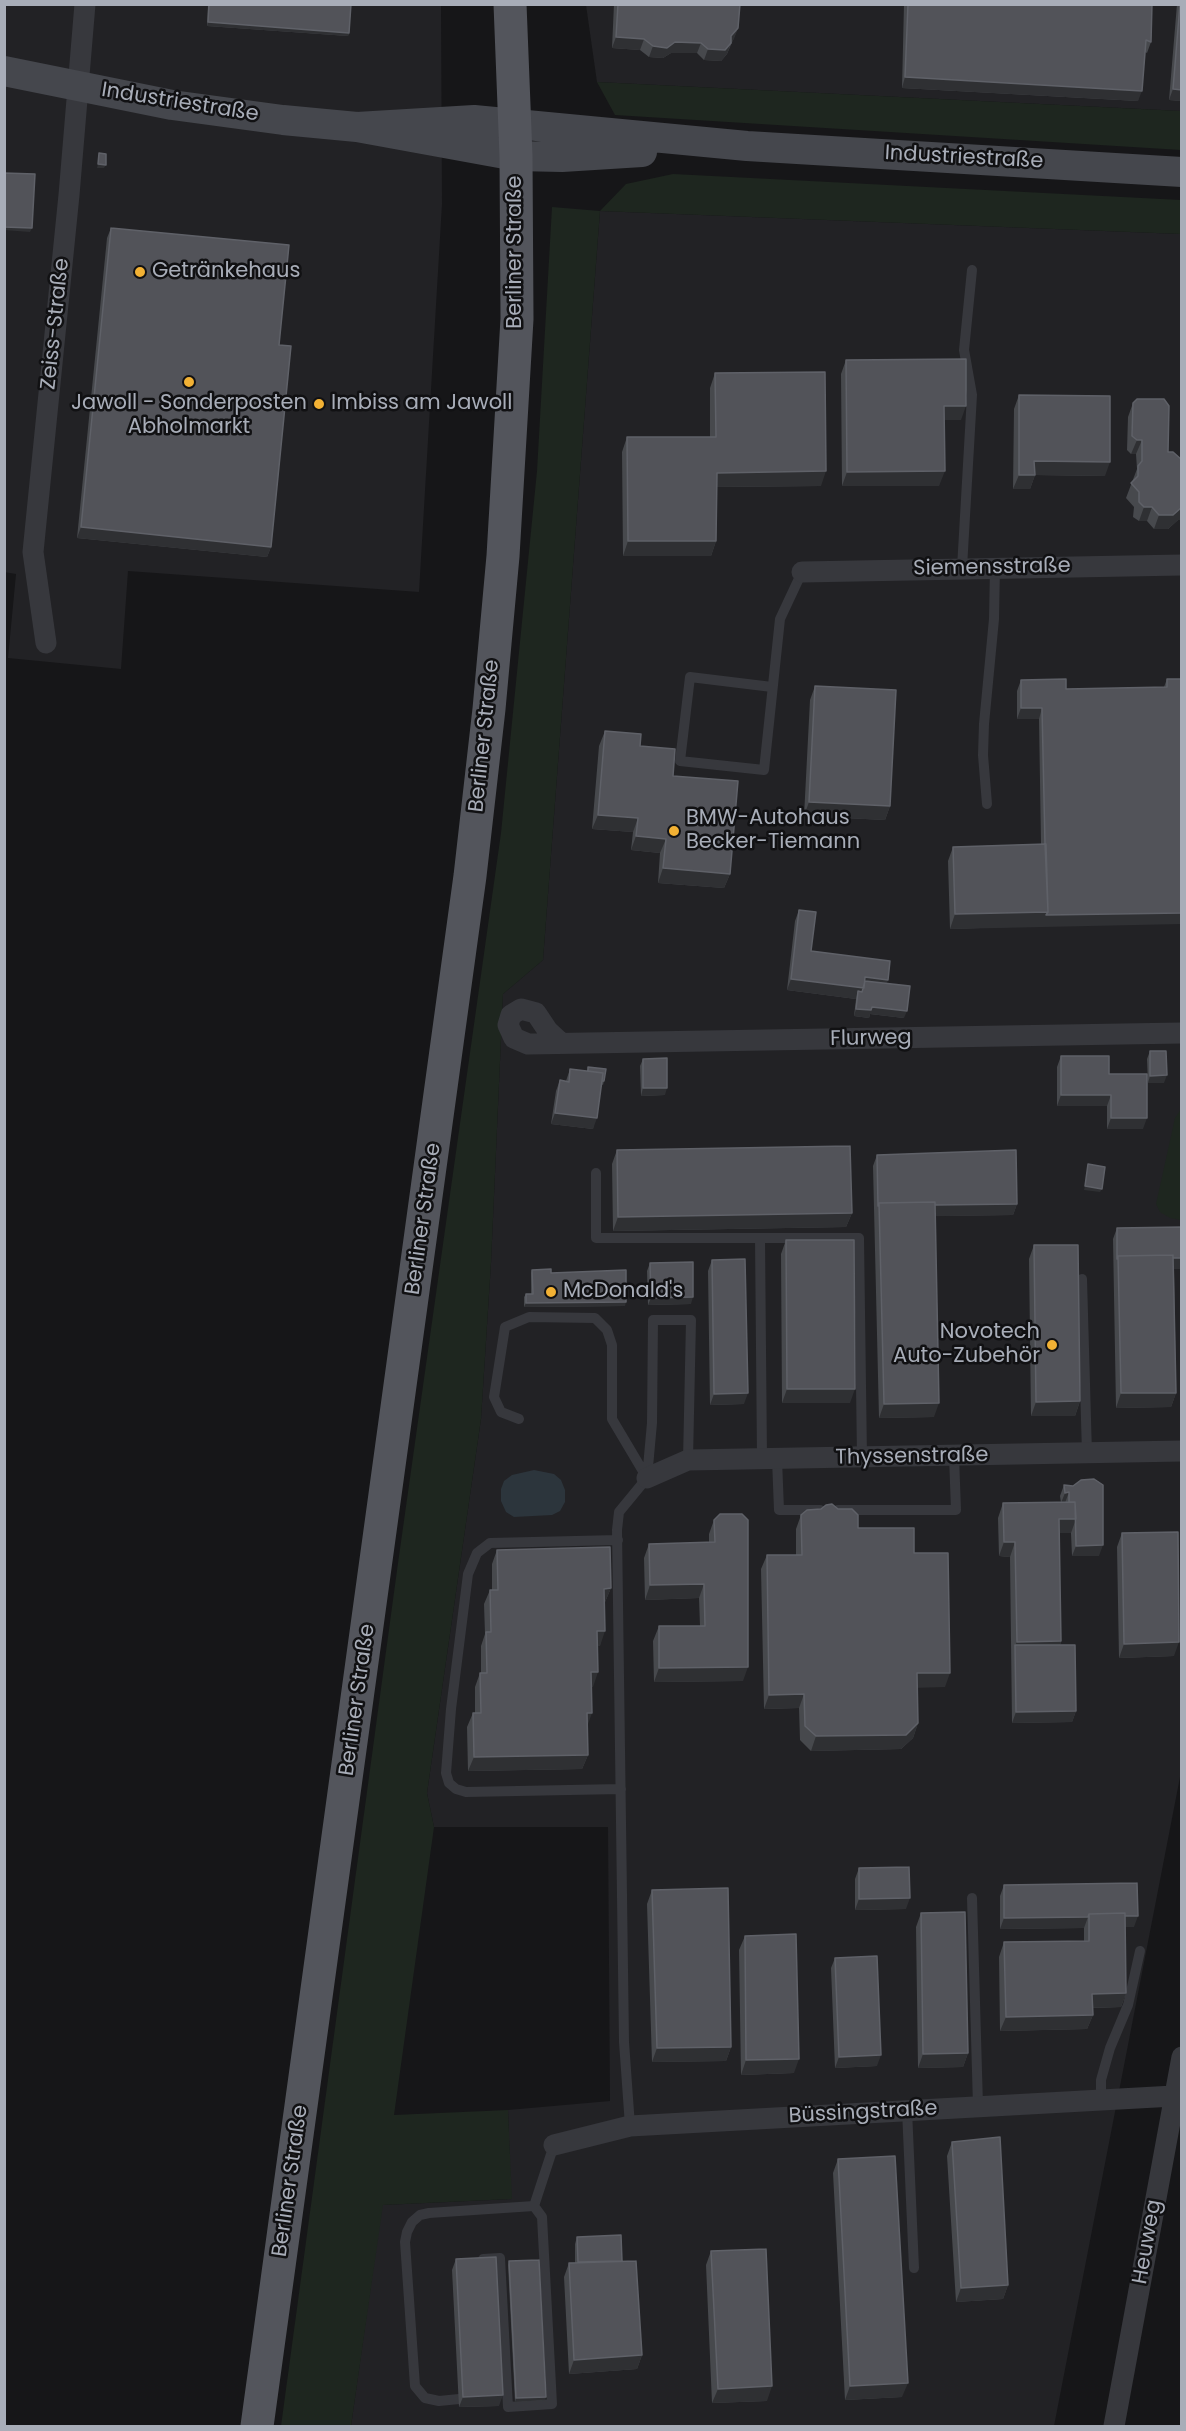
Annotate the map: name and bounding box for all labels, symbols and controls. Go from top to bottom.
street label: Industriestraße [100,78,260,128]
street label: Industriestraße [884,141,1044,175]
street label: Berliner Straße [503,175,529,329]
street label: Zeiss-Straße [37,257,75,391]
place label: Getränkehaus [152,259,300,285]
marker: Getränkehaus [133,265,147,279]
marker: Jawoll - Sonderposten Abholmarkt [182,375,196,389]
place label: Jawoll - Sonderposten Abholmarkt [71,391,307,441]
place label: Imbiss am Jawoll [331,391,512,417]
marker: Imbiss am Jawoll [312,397,326,411]
street label: Siemensstraße [913,554,1071,582]
street label: Berliner Straße [464,658,506,814]
place label: BMW-Autohaus Becker-Tiemann [686,806,860,856]
marker: BMW-Autohaus Becker-Tiemann [667,824,681,838]
street label: Flurweg [830,1026,912,1052]
street label: Berliner Straße [401,1141,447,1297]
place label: McDonald's [563,1279,683,1305]
marker: McDonald's [544,1285,558,1299]
place label: Novotech Auto-Zubehör [893,1320,1040,1370]
marker: Novotech Auto-Zubehör [1045,1338,1059,1352]
street label: Thyssenstraße [835,1443,989,1471]
street label: Berliner Straße [335,1622,381,1778]
street label: Büssingstraße [788,2097,938,2129]
street label: Berliner Straße [268,2103,314,2259]
street label: Heuweg [1128,2198,1168,2286]

